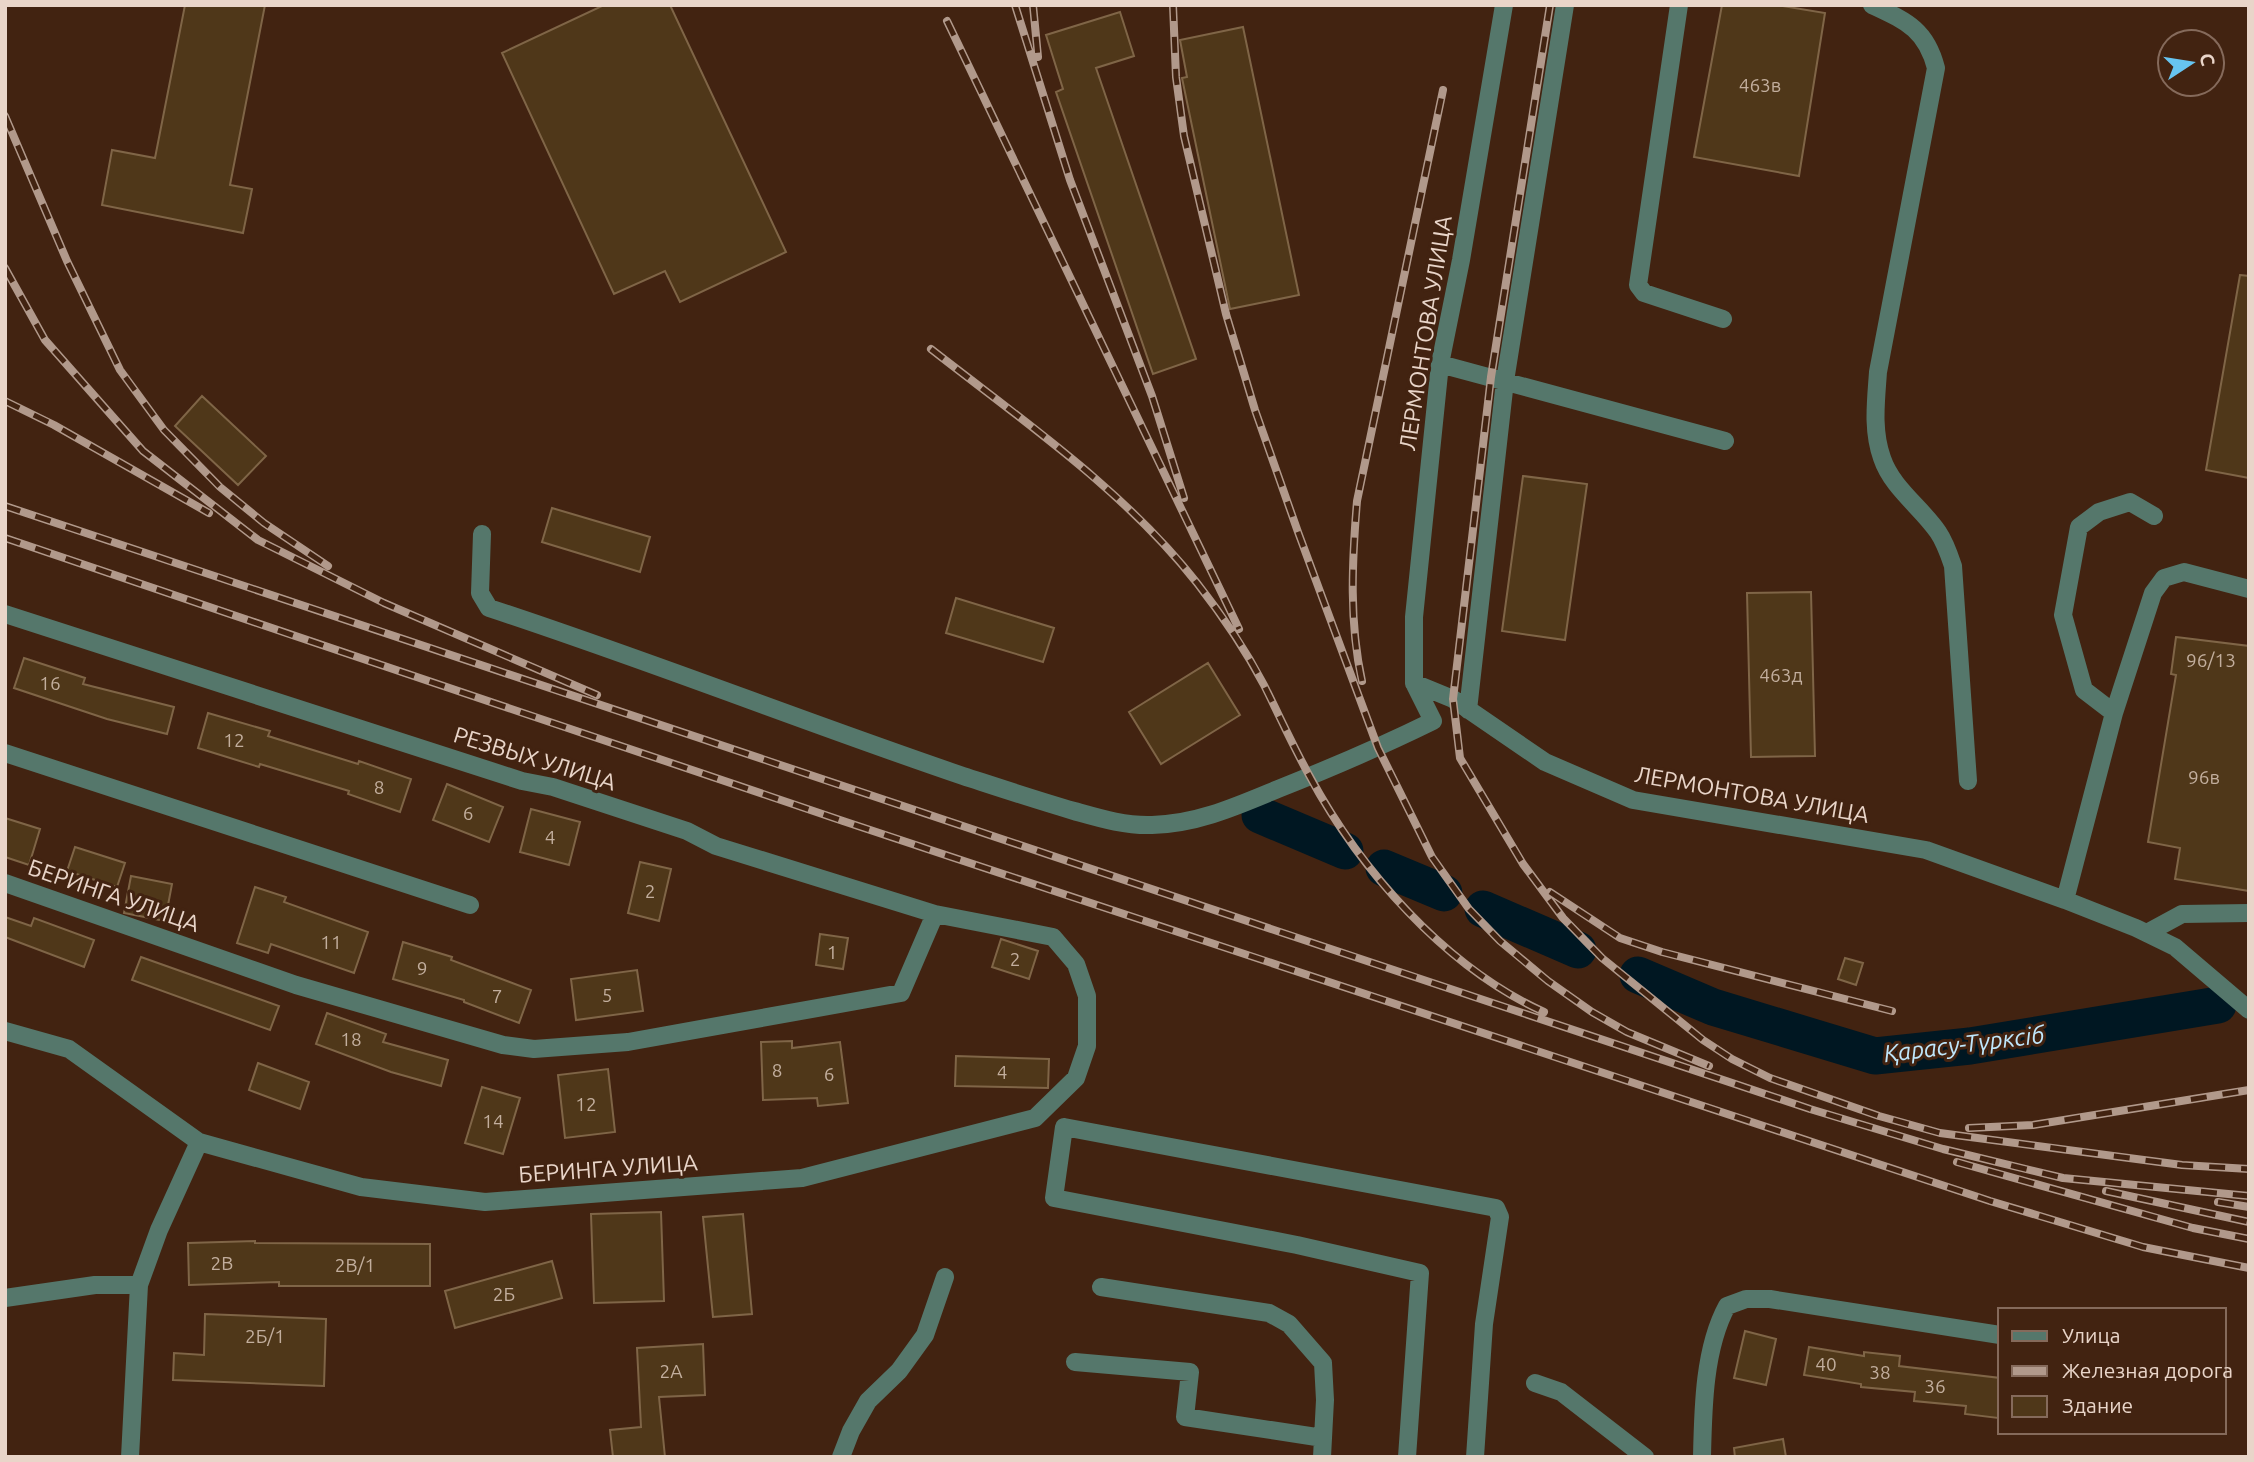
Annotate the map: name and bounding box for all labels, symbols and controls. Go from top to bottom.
north arrow [2156,28,2226,98]
text: С [2196,51,2220,68]
house number: 463в [1739,74,1781,96]
street label: ЛЕРМОНТОВА УЛИЦА [1394,214,1456,452]
house number: 96/13 [2186,649,2236,671]
house number: 463д [1759,664,1803,686]
house number: 16 [39,672,61,694]
street label: РЕЗВЫХ УЛИЦА [451,721,619,795]
house number: 12 [223,729,245,751]
street label: ЛЕРМОНТОВА УЛИЦА [1633,761,1871,827]
house number: 96в [2188,766,2220,788]
house number: 8 [374,776,384,798]
house number: 6 [463,802,473,824]
house number: 4 [545,826,555,848]
street label: БЕРИНГА УЛИЦА [25,854,203,936]
house number: 2 [645,880,655,902]
house number: 11 [320,931,342,953]
house number: 1 [827,941,837,963]
house number: 2 [1010,948,1020,970]
house number: 9 [417,957,427,979]
house number: 5 [602,984,612,1006]
house number: 7 [492,985,502,1007]
water label: Қарасу-Түрксіб [1882,1021,2047,1067]
house number: 18 [340,1028,362,1050]
house number: 8 [772,1059,782,1081]
house number: 4 [997,1061,1007,1083]
house number: 6 [824,1063,834,1085]
house number: 12 [575,1093,597,1115]
house number: 14 [482,1110,504,1132]
street label: БЕРИНГА УЛИЦА [518,1149,699,1187]
house number: 2В [211,1252,233,1274]
house number: 2В/1 [335,1254,375,1276]
house number: 2Б [493,1283,515,1305]
legend [1998,1308,2226,1434]
text: Улица [2062,1323,2120,1347]
house number: 2Б/1 [245,1325,285,1347]
house number: 40 [1815,1353,1837,1375]
text: Железная дорога [2062,1358,2233,1382]
house number: 2А [659,1360,683,1382]
house number: 38 [1869,1361,1891,1383]
house number: 36 [1924,1375,1946,1397]
text: Здание [2062,1393,2133,1417]

